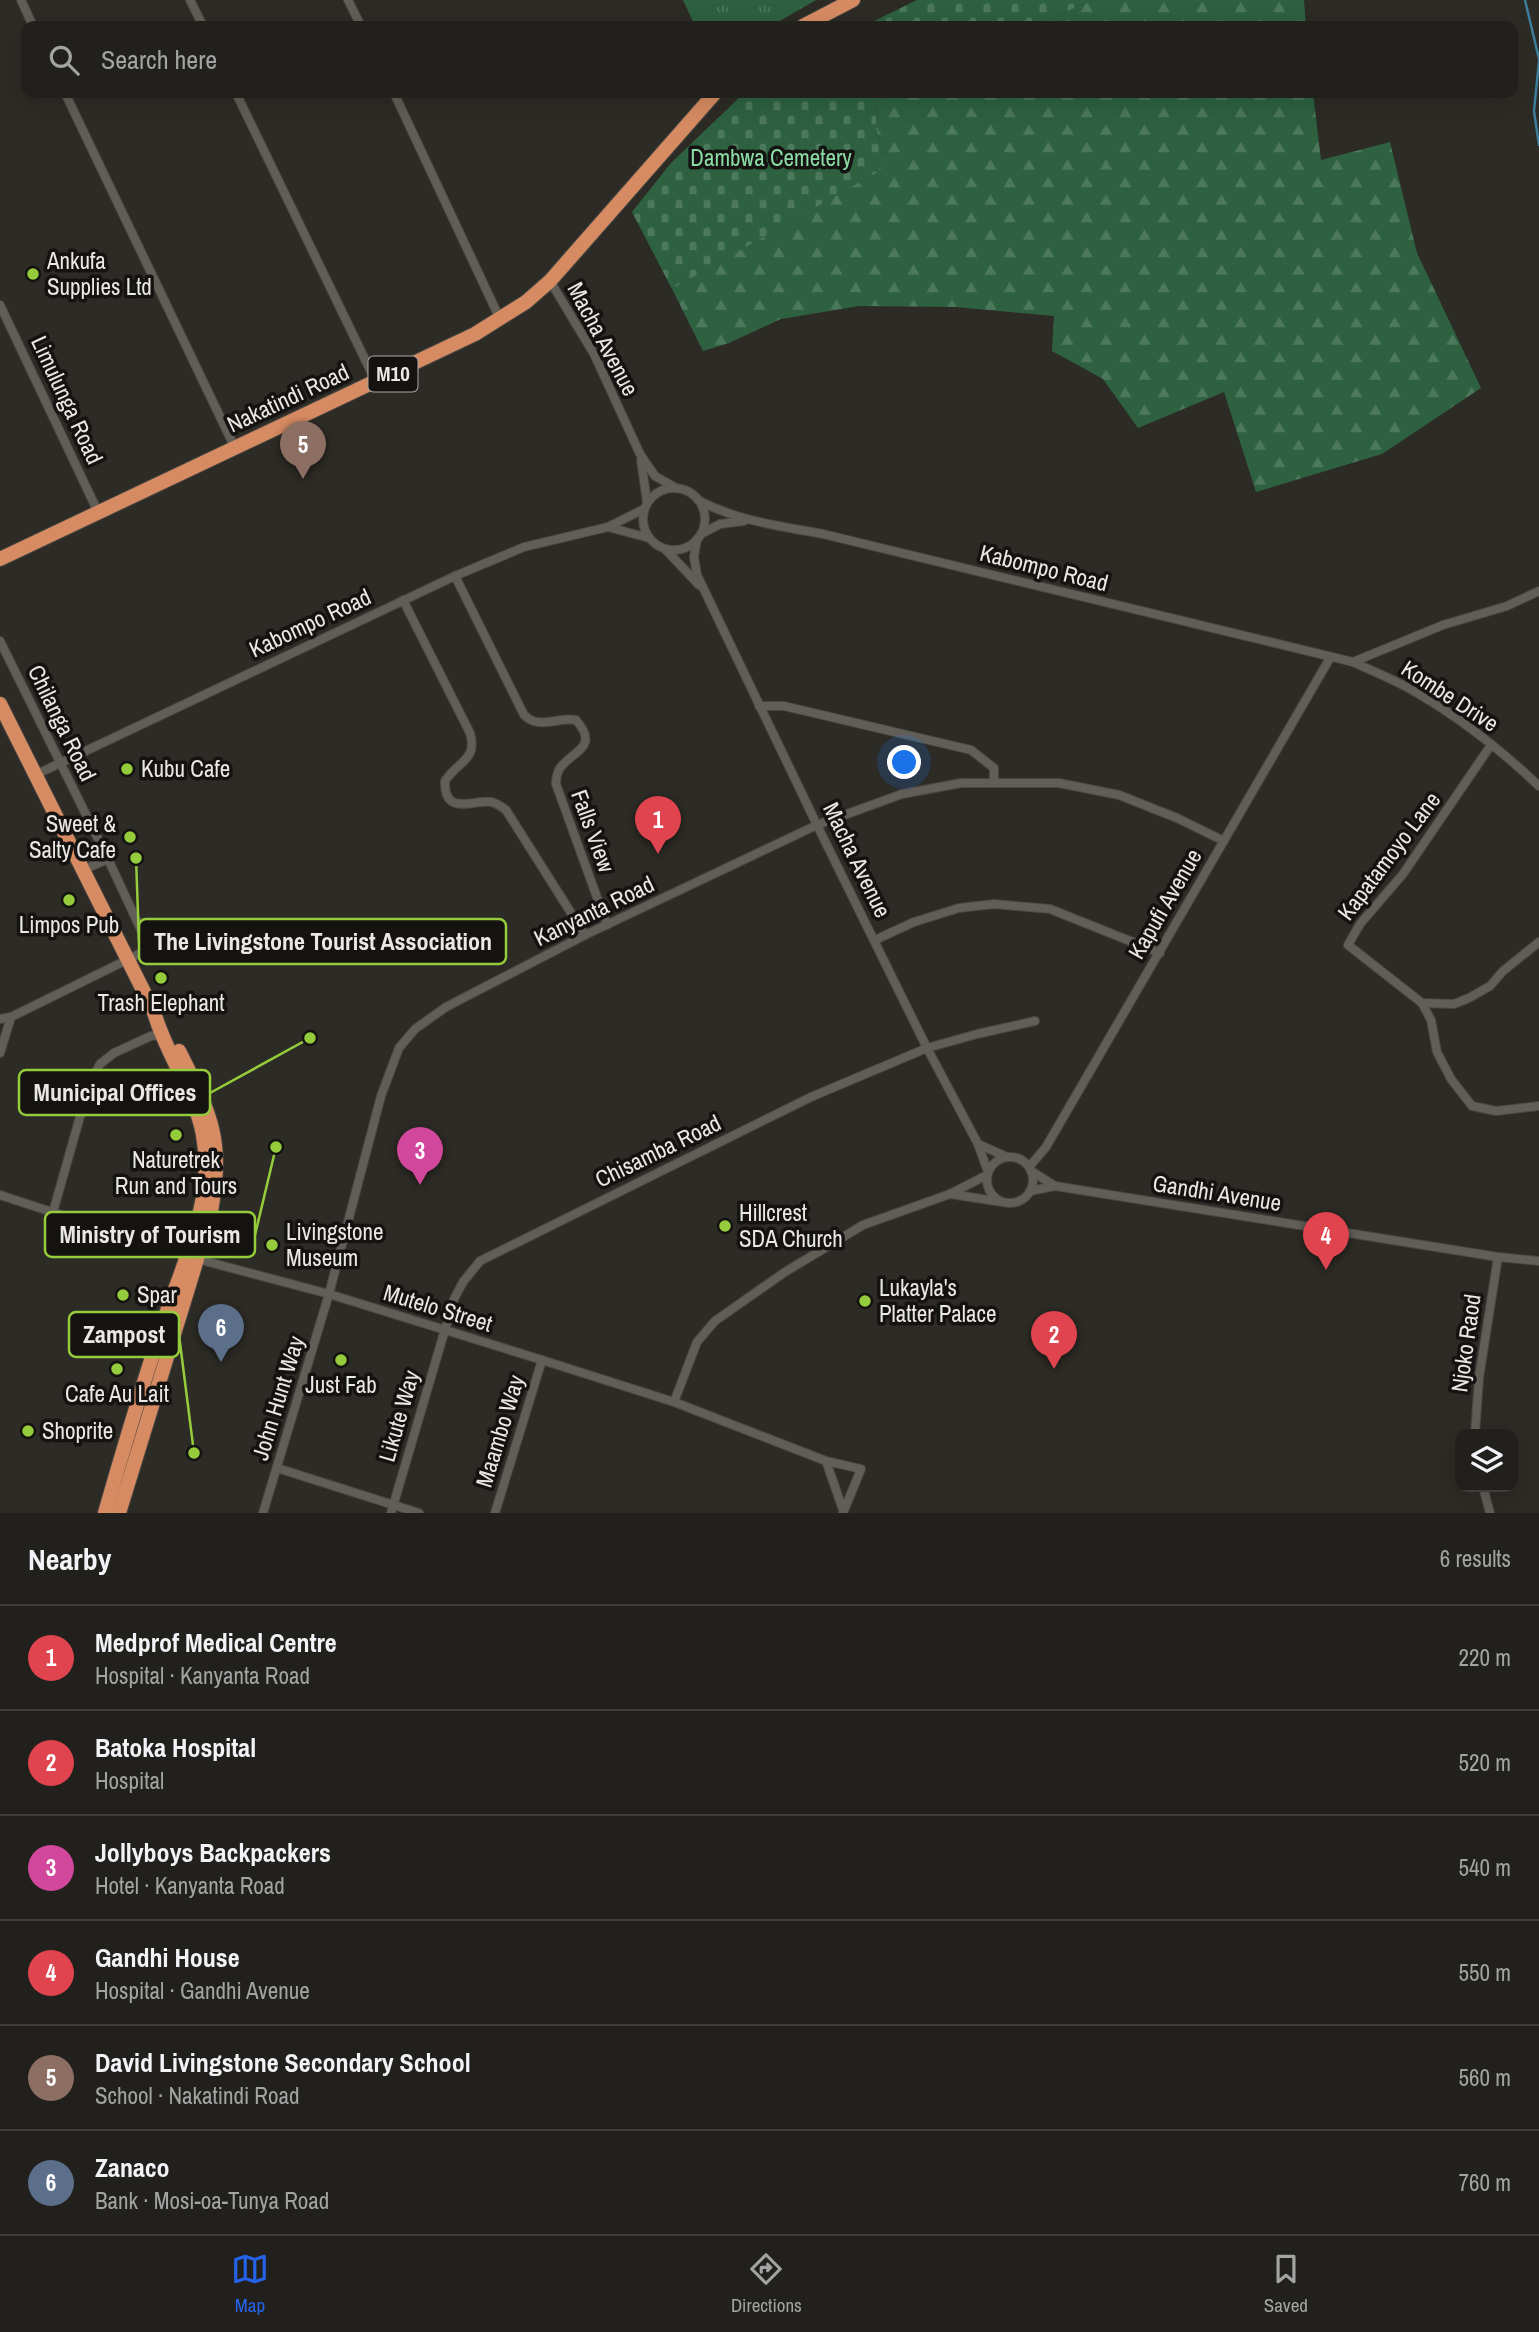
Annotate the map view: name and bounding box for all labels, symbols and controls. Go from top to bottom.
search box [21,21,1518,98]
icon: search [45,41,83,79]
text: Search here [101,42,217,77]
park label: Dambwa Cemetery [690,142,852,173]
place label: Ankufa Supplies Ltd [46,245,152,302]
marker: Ankufa Supplies Ltd [25,266,41,282]
street label: Macha Avenue [561,277,646,401]
street label: Limulunga Road [24,331,111,469]
street label: Nakatindi Road [222,356,354,439]
road number: M10 [368,356,418,392]
pin: 5 [280,421,326,479]
street label: Kabompo Road [977,537,1111,598]
street label: Kabompo Road [244,581,376,664]
street label: Kombe Drive [1396,653,1505,739]
street label: Chilanga Road [21,659,104,786]
your location [887,745,921,779]
place label: Kubu Cafe [141,753,230,784]
marker: Kubu Cafe [119,761,135,777]
street label: Falls View [564,785,623,877]
street label: Kapatamoyo Lane [1330,785,1447,926]
pin: 1 [635,796,681,854]
street label: Macha Avenue [816,797,899,923]
place label: Sweet & Salty Cafe [29,808,116,865]
marker: Sweet & Salty Cafe [122,829,138,845]
street label: Kapufi Avenue [1121,843,1209,964]
street label: Kanyanta Road [529,868,659,953]
marker: Limpos Pub [61,892,77,908]
place label: Limpos Pub [19,909,119,940]
callout: The Livingstone Tourist Association [139,919,506,964]
text: The Livingstone Tourist Association [154,925,492,957]
marker: Trash Elephant [153,970,169,986]
place label: Trash Elephant [97,987,225,1018]
callout: Municipal Offices [19,1070,210,1115]
text: Municipal Offices [34,1076,197,1108]
street label: Chisamba Road [590,1107,726,1194]
marker: Naturetrek Run and Tours [168,1127,184,1143]
pin: 3 [397,1127,443,1185]
place label: Naturetrek Run and Tours [115,1144,237,1201]
street label: Gandhi Avenue [1151,1167,1284,1218]
place label: Hillcrest SDA Church [739,1197,843,1254]
callout: Ministry of Tourism [45,1212,255,1257]
pin: 4 [1303,1212,1349,1270]
place label: Livingstone Museum [286,1216,384,1273]
text: Ministry of Tourism [59,1218,241,1250]
marker: Hillcrest SDA Church [717,1218,733,1234]
marker: Livingstone Museum [264,1237,280,1253]
place label: Lukayla's Platter Palace [879,1272,996,1329]
street label: Mutelo Street [380,1276,496,1339]
place label: Spar [137,1279,178,1310]
marker: Spar [115,1287,131,1303]
street label: Njoko Raod [1443,1292,1488,1394]
marker: Lukayla's Platter Palace [857,1293,873,1309]
pin: 6 [198,1304,244,1362]
pin: 2 [1031,1311,1077,1369]
callout: Zampost [69,1312,179,1357]
text: Zampost [83,1318,165,1350]
street label: John Hunt Way [244,1331,311,1464]
marker: Just Fab [333,1352,349,1368]
marker: Cafe Au Lait [109,1361,125,1377]
street label: Likute Way [371,1366,426,1465]
place label: Just Fab [305,1369,377,1400]
street label: Maambo Way [468,1370,531,1491]
place label: Cafe Au Lait [65,1378,169,1409]
place label: Shoprite [42,1415,113,1446]
marker: Shoprite [20,1423,36,1439]
map controls [1455,1429,1518,1492]
button: layers [1455,1429,1518,1492]
text: Nearby [28,1539,111,1579]
text: 6 results [1440,1543,1511,1574]
text: Medprof Medical Centre [95,1625,337,1660]
text: 1 [46,1642,56,1673]
text: 220 m [1459,1642,1511,1673]
text: Hospital · Kanyanta Road [95,1660,310,1691]
text: Batoka Hospital [95,1730,256,1765]
text: 2 [46,1747,56,1778]
text: 520 m [1459,1747,1511,1778]
text: Hospital [95,1765,164,1796]
text: Jollyboys Backpackers [95,1835,331,1870]
text: 3 [46,1852,56,1883]
text: 540 m [1459,1852,1511,1883]
text: Hotel · Kanyanta Road [95,1870,285,1901]
text: Gandhi House [95,1940,240,1975]
text: 4 [46,1957,56,1988]
text: 550 m [1459,1957,1511,1988]
text: Hospital · Gandhi Avenue [95,1975,310,2006]
text: David Livingstone Secondary School [95,2045,471,2080]
text: 5 [46,2062,56,2093]
text: 560 m [1459,2062,1511,2093]
text: School · Nakatindi Road [95,2080,299,2111]
text: Zanaco [95,2150,170,2185]
text: 6 [46,2167,56,2198]
text: 760 m [1459,2167,1511,2198]
text: Bank · Mosi-oa-Tunya Road [95,2185,329,2216]
tab: Map [231,2250,269,2318]
tab: Directions [731,2250,802,2318]
tab: Saved [1264,2250,1308,2318]

